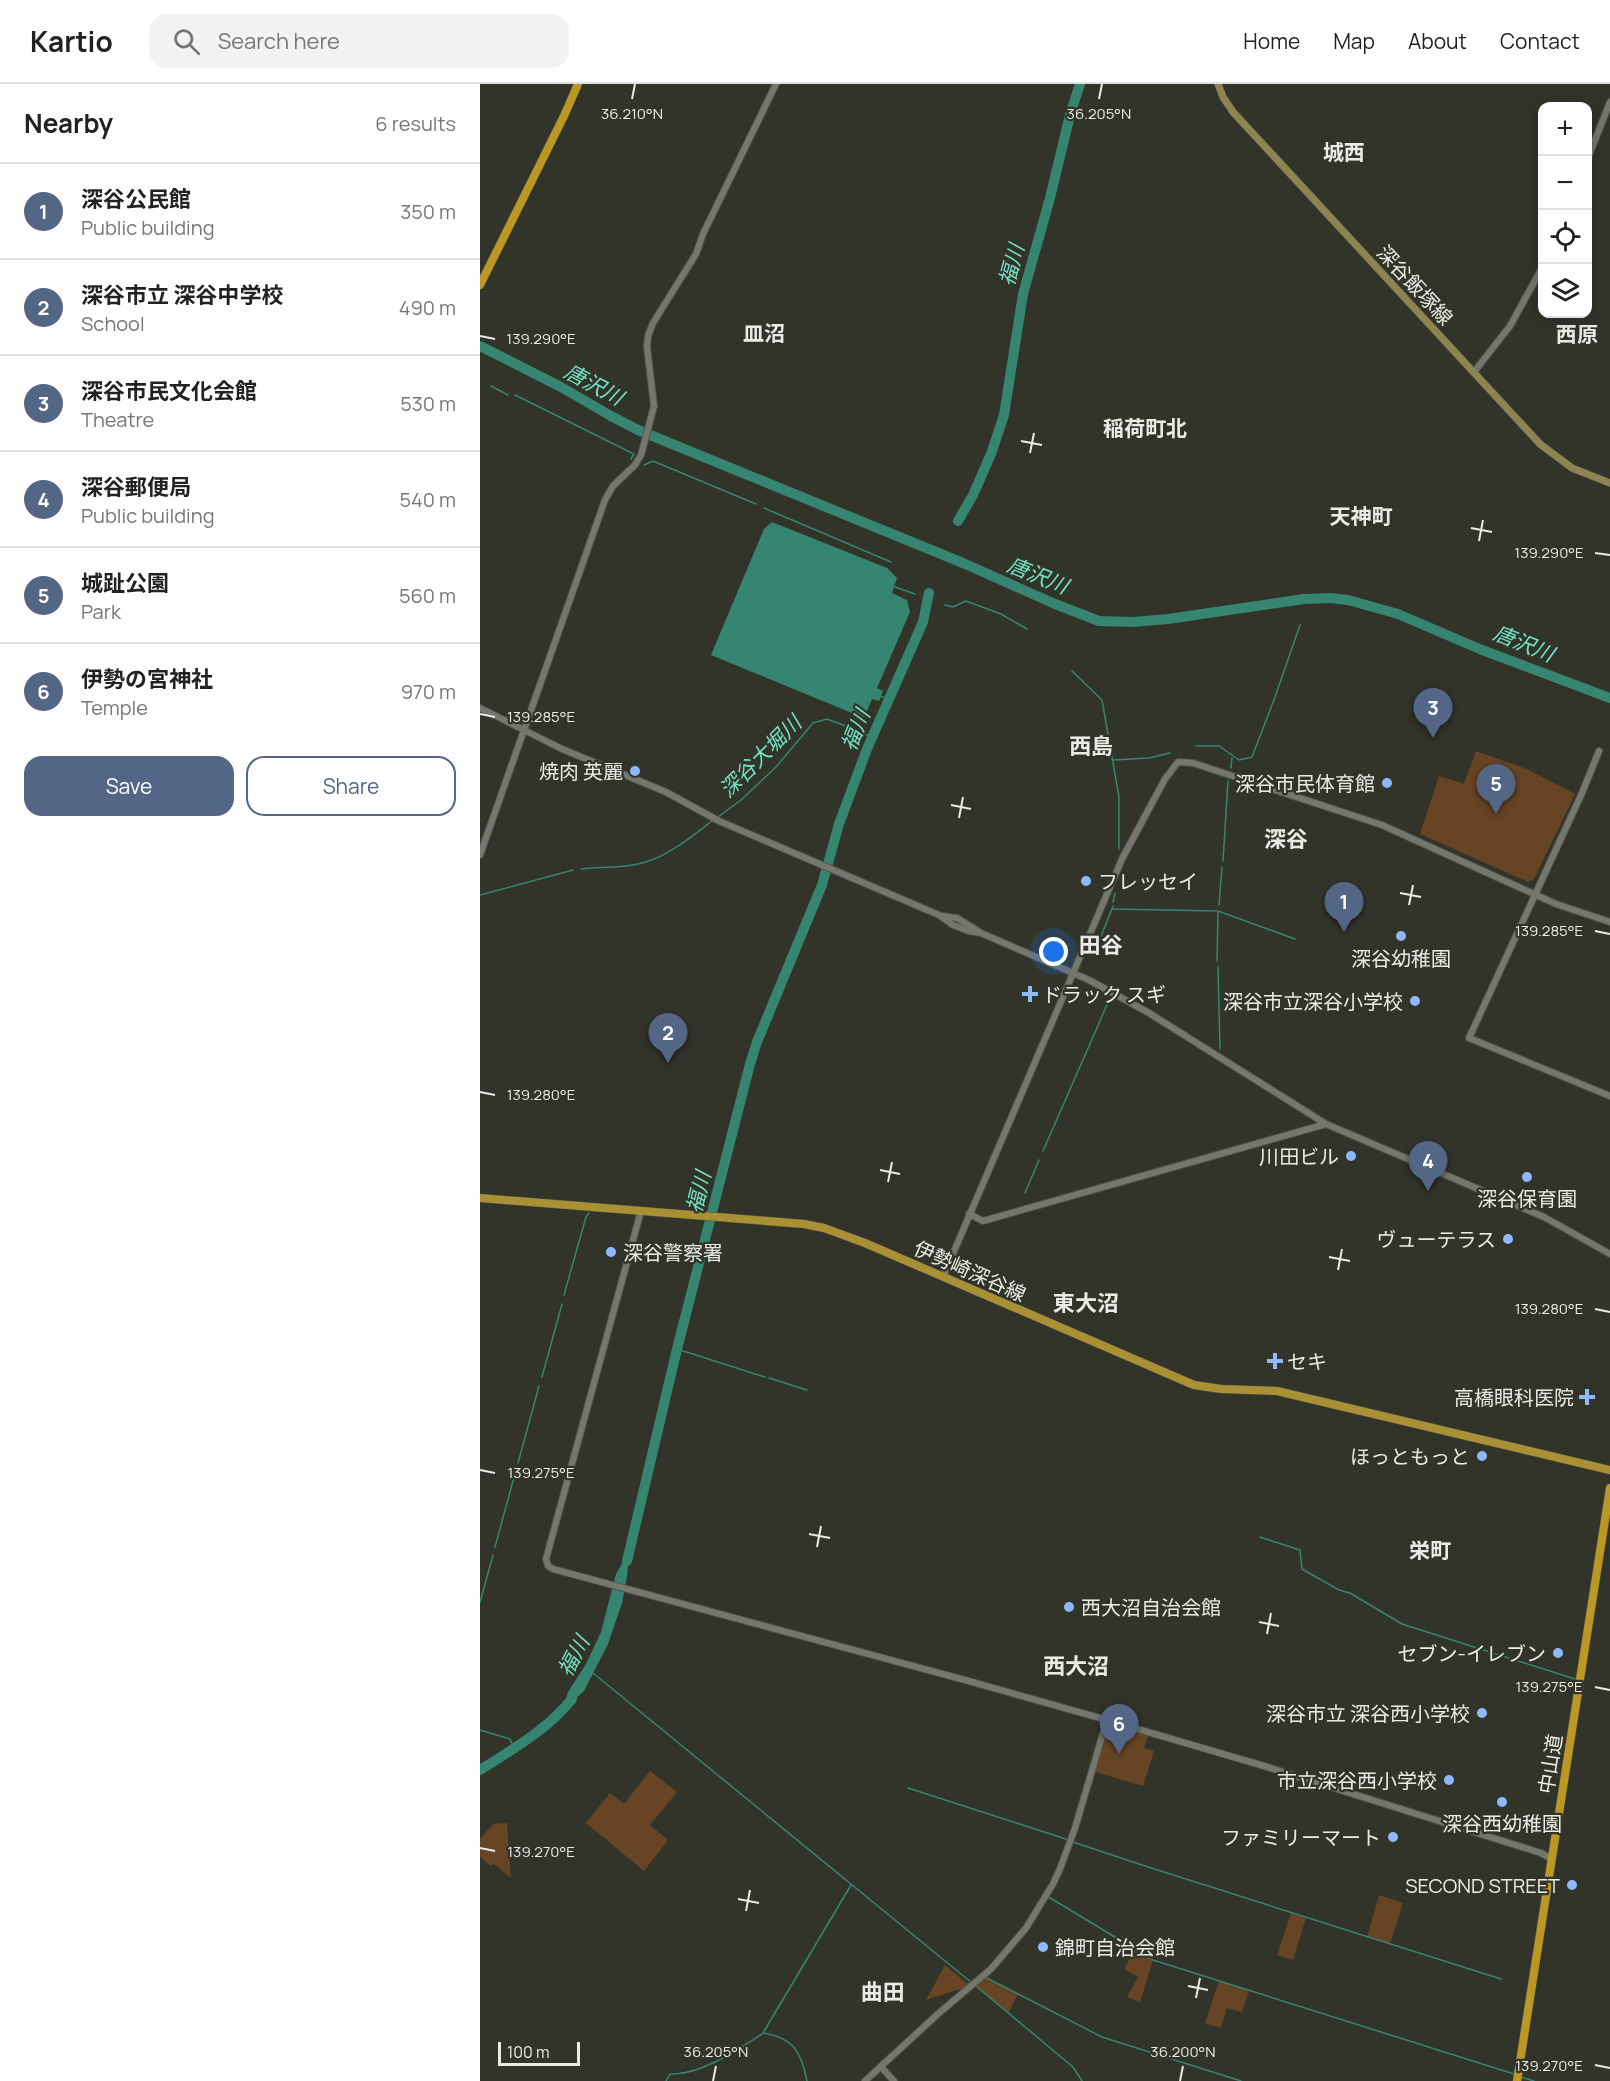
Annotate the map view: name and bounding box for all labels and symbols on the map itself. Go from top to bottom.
text: 36.210°N [601,103,663,124]
text: 36.205°N [1067,103,1131,124]
district label: 城西 [1323,138,1365,166]
water label: 福川 [992,239,1030,289]
street label: 深谷飯塚線 [1371,239,1459,331]
district label: 皿沼 [743,319,785,347]
district label: 西原 [1556,320,1598,348]
text: 139.290°E [506,328,576,349]
water label: 唐沢川 [560,357,630,412]
district label: 稲荷町北 [1103,414,1187,442]
district label: 天神町 [1330,502,1393,530]
text: 139.290°E [1514,542,1584,563]
water label: 唐沢川 [1004,550,1074,601]
water label: 唐沢川 [1490,618,1560,669]
pin: 3 [1414,688,1452,738]
water label: 福川 [834,703,877,755]
text: 139.285°E [507,706,575,727]
water label: 深谷大堀川 [713,708,808,803]
district label: 西島 [1069,731,1113,761]
place label: 焼肉 英麗 [539,758,623,785]
marker: 焼肉 英麗 [628,764,642,778]
pin: 5 [1476,764,1516,814]
place label: 深谷市民体育館 [1235,770,1375,797]
marker: 深谷市民体育館 [1380,776,1394,790]
district label: 深谷 [1264,824,1308,854]
place label: フレッセイ [1098,868,1198,895]
marker: フレッセイ [1079,874,1093,888]
pin: 1 [1324,882,1364,932]
text: 139.285°E [1515,920,1583,941]
marker: 深谷幼稚園 [1394,929,1408,943]
district label: 田谷 [1079,930,1123,960]
your location [1039,937,1068,966]
place label: 深谷幼稚園 [1351,945,1451,972]
place label: ドラック スギ [1042,981,1166,1008]
marker: ドラック スギ [1023,987,1037,1001]
place label: 深谷市立深谷小学校 [1223,988,1403,1015]
marker: 深谷市立深谷小学校 [1408,994,1422,1008]
pin: 2 [648,1014,687,1063]
text: 139.280°E [507,1084,575,1105]
pin: 4 [1408,1142,1448,1191]
place label: 川田ビル [1259,1143,1339,1170]
marker: 川田ビル [1344,1149,1358,1163]
water label: 福川 [679,1166,717,1216]
marker: 深谷保育園 [1520,1170,1534,1184]
place label: 深谷保育園 [1477,1185,1577,1212]
place label: ヴューテラス [1376,1226,1496,1253]
marker: ヴューテラス [1501,1232,1515,1246]
street label: 伊勢崎深谷線 [910,1234,1030,1308]
place label: 深谷警察署 [623,1239,723,1266]
marker: 深谷警察署 [604,1245,618,1259]
district label: 東大沼 [1053,1288,1119,1318]
text: 139.280°E [1515,1298,1583,1319]
place label: セキ [1287,1348,1327,1375]
marker: セキ [1268,1354,1282,1368]
place label: 高橋眼科医院 [1454,1384,1574,1411]
marker: 高橋眼科医院 [1578,1388,1596,1406]
place label: ほっともっと [1350,1443,1470,1470]
marker: ほっともっと [1475,1449,1489,1463]
text: 139.275°E [508,1462,575,1483]
district label: 栄町 [1409,1536,1451,1564]
place label: 西大沼自治会館 [1081,1594,1221,1621]
marker: 西大沼自治会館 [1062,1600,1076,1614]
water label: 福川 [551,1629,596,1681]
place label: セブン-イレブン [1398,1640,1546,1667]
marker: セブン-イレブン [1551,1646,1565,1660]
district label: 西大沼 [1043,1651,1109,1681]
text: 139.275°E [1516,1676,1583,1697]
place label: 深谷市立 深谷西小学校 [1266,1700,1470,1727]
pin: 6 [1100,1704,1138,1754]
marker: 深谷市立 深谷西小学校 [1475,1706,1489,1720]
street label: 中山道 [1532,1732,1568,1796]
place label: 市立深谷西小学校 [1277,1767,1437,1794]
marker: 市立深谷西小学校 [1442,1773,1456,1787]
marker: 深谷西幼稚園 [1495,1795,1509,1809]
place label: 深谷西幼稚園 [1442,1810,1562,1837]
place label: ファミリーマート [1221,1824,1381,1851]
marker: ファミリーマート [1386,1830,1400,1844]
text: 139.270°E [507,1841,575,1862]
place label: SECOND STREET [1405,1872,1560,1899]
marker: SECOND STREET [1565,1878,1579,1892]
place label: 錦町自治会館 [1055,1934,1175,1961]
marker: 錦町自治会館 [1036,1940,1050,1954]
district label: 曲田 [861,1977,905,2007]
scale bar [498,2039,580,2066]
text: 36.205°N [684,2041,748,2062]
text: 36.200°N [1150,2041,1216,2062]
text: 139.270°E [1515,2055,1583,2076]

